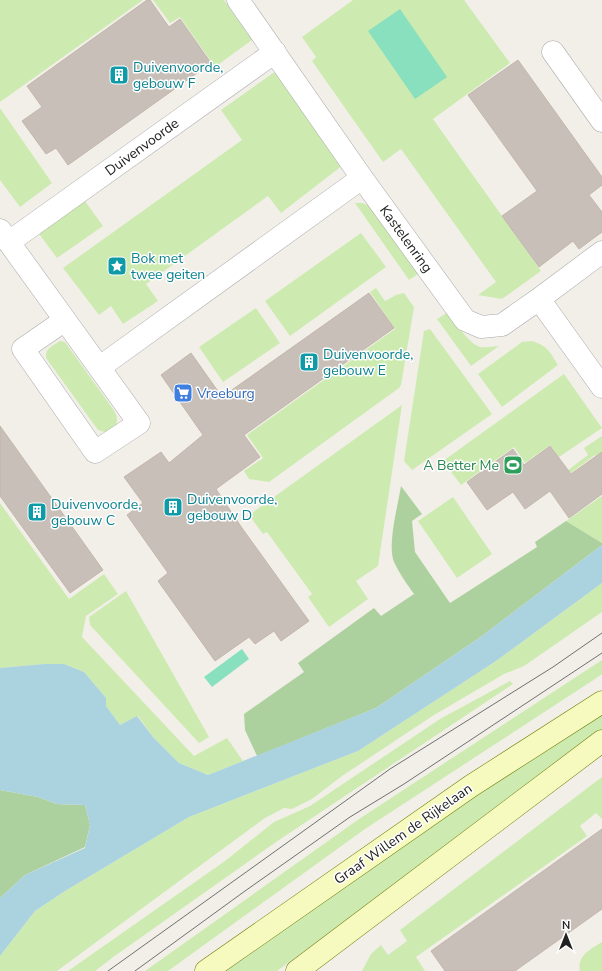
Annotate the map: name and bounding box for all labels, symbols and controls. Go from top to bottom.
place label: Duivenvoorde, gebouw F [133,58,223,93]
building icon: Duivenvoorde, gebouw F [108,64,130,86]
street label: Duivenvoorde [101,114,183,180]
street label: Kastelenring [375,201,437,277]
place label: Bok met twee geiten [131,249,205,284]
place icon: Bok met twee geiten [106,255,128,277]
place label: Duivenvoorde, gebouw E [323,345,413,380]
building icon: Duivenvoorde, gebouw E [298,351,320,373]
supermarket icon: Vreeburg [172,382,194,404]
place label: Vreeburg [196,384,255,403]
sports icon: A Better Me [502,454,524,476]
place label: A Better Me [423,456,499,475]
place label: Duivenvoorde, gebouw D [187,490,277,525]
place label: Duivenvoorde, gebouw C [51,495,141,530]
building icon: Duivenvoorde, gebouw D [162,496,184,518]
building icon: Duivenvoorde, gebouw C [26,501,48,523]
street label: Graaf Willem de Rijkelaan [330,779,476,889]
north arrow [546,915,586,955]
text: N [562,918,570,933]

